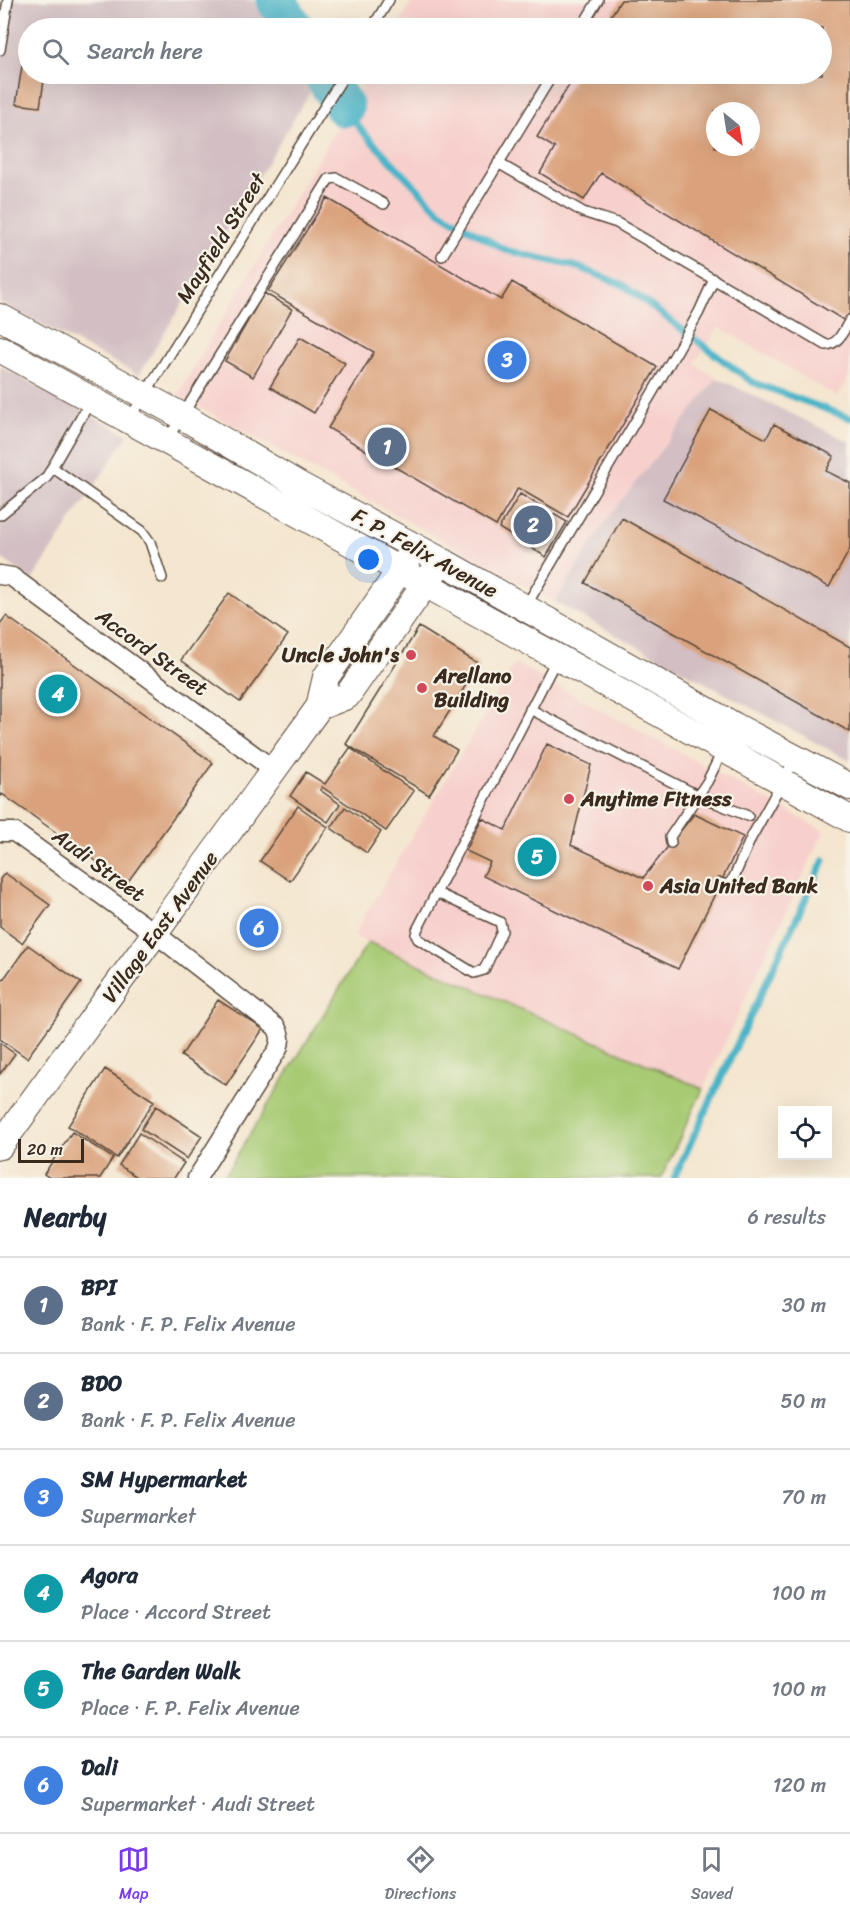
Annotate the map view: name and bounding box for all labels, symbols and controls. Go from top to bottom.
search box [18,18,832,84]
text: Search here [87,32,203,71]
icon: search [39,35,72,68]
north arrow [706,102,760,156]
street label: Mayfield Street [166,164,277,311]
pin: 3 [488,338,526,382]
pin: 1 [368,424,406,470]
street label: F. P. Felix Avenue [345,497,505,609]
pin: 2 [514,502,552,548]
your location [354,545,383,574]
street label: Accord Street [87,597,217,706]
place label: Uncle John's [282,636,399,674]
marker: Uncle John's [404,648,418,662]
place label: Arellano Building [433,657,512,719]
pin: 4 [38,672,78,716]
marker: Arellano Building [415,681,429,695]
place label: Anytime Fitness [580,780,732,818]
marker: Anytime Fitness [562,792,576,806]
street label: Audi Street [43,817,154,912]
pin: 5 [518,834,556,880]
street label: Village East Avenue [91,842,229,1011]
place label: Asia United Bank [659,867,818,905]
marker: Asia United Bank [641,879,655,893]
pin: 6 [240,906,278,950]
map controls [778,1106,832,1160]
button: locate [778,1106,832,1160]
text: 20 m [27,1135,63,1164]
scale bar [18,1136,84,1164]
text: Nearby [24,1194,106,1240]
text: 6 results [747,1200,826,1235]
text: BPI [81,1268,117,1307]
text: 1 [39,1288,48,1323]
text: 30 m [782,1288,826,1323]
text: Bank · F. P. Felix Avenue [81,1307,296,1342]
text: BDO [81,1364,122,1403]
text: 2 [38,1384,49,1419]
text: 50 m [781,1384,826,1419]
text: Bank · F. P. Felix Avenue [81,1403,296,1438]
text: SM Hypermarket [81,1460,247,1499]
text: 3 [38,1480,49,1515]
text: 70 m [781,1480,826,1515]
text: Supermarket [81,1499,196,1534]
text: Agora [81,1556,138,1595]
text: 4 [37,1576,50,1611]
text: 100 m [772,1576,826,1611]
text: Place · Accord Street [81,1595,271,1630]
text: The Garden Walk [81,1652,241,1691]
text: 5 [37,1672,50,1707]
text: 100 m [772,1672,826,1707]
text: Place · F. P. Felix Avenue [81,1691,300,1726]
text: Dali [81,1748,118,1787]
text: 6 [38,1768,49,1803]
text: 120 m [773,1768,826,1803]
text: Supermarket · Audi Street [81,1787,315,1822]
tab: Map [117,1843,150,1908]
tab: Directions [385,1843,456,1908]
tab: Saved [691,1843,733,1908]

